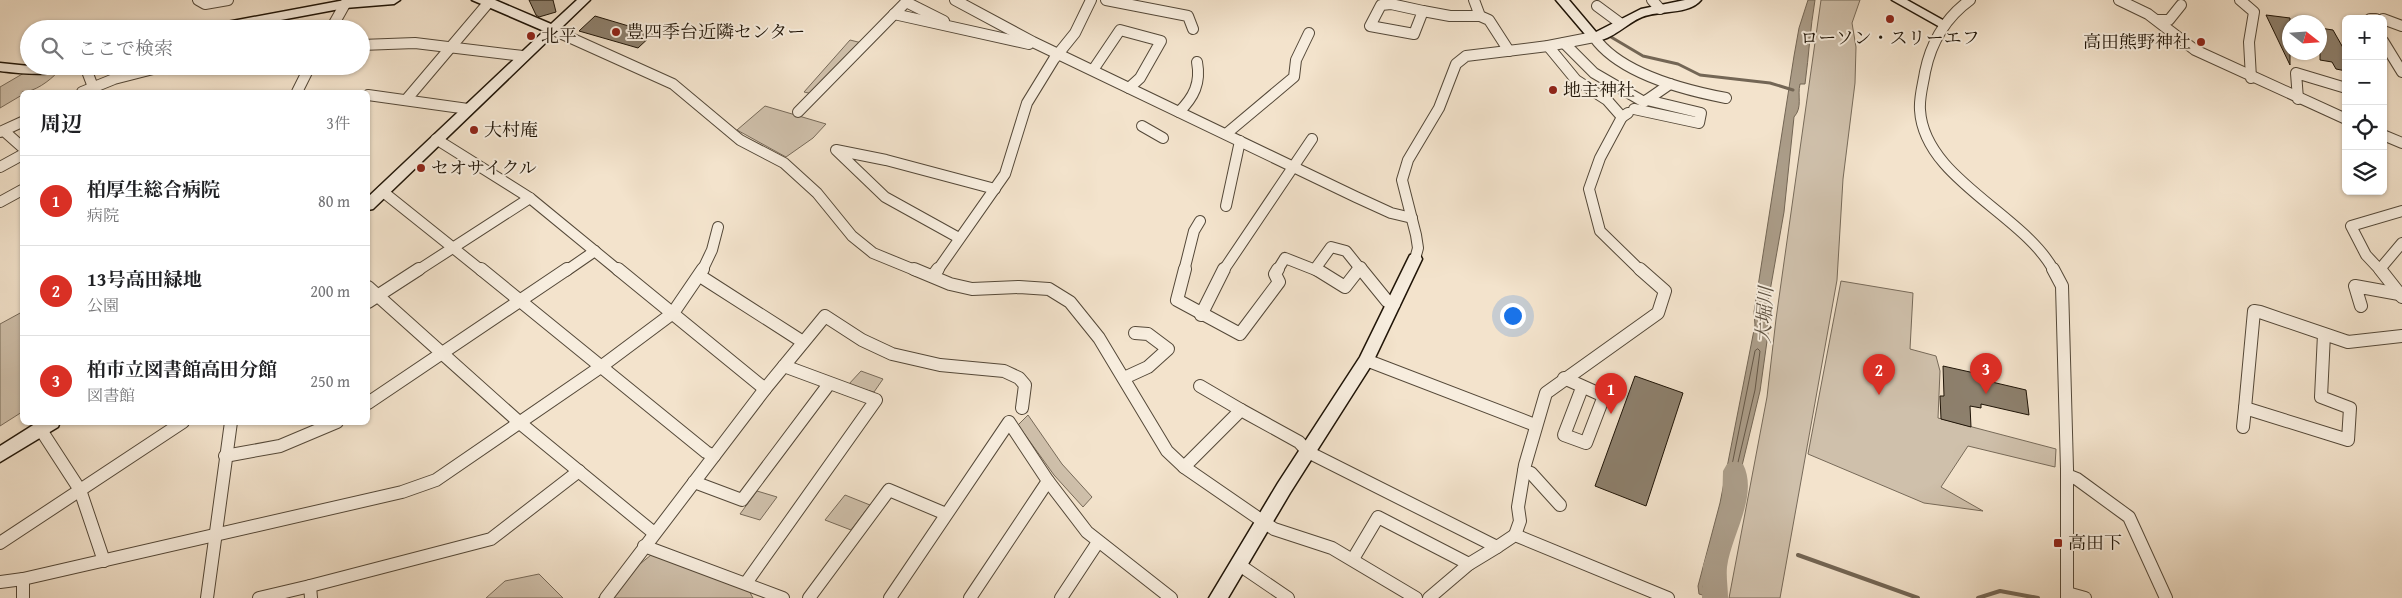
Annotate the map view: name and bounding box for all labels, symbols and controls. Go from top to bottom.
marker: ローソン・スリーエフ [1884,13,1896,25]
north arrow [2282,15,2327,60]
map controls [2342,15,2387,195]
button: + [2342,15,2387,60]
place label: 豊四季台近隣センター [626,18,805,45]
search box [20,20,370,75]
place label: 北平 [541,22,577,49]
place label: ローソン・スリーエフ [1800,24,1980,51]
marker: 豊四季台近隣センター [610,26,622,38]
place label: 高田熊野神社 [2083,28,2191,55]
marker: 北平 [525,30,537,42]
icon: search [38,34,66,62]
text: ここで検索 [78,34,173,62]
marker: 高田熊野神社 [2195,36,2207,48]
button: − [2342,60,2387,105]
place label: 地主神社 [1563,76,1635,103]
marker: 地主神社 [1547,84,1559,96]
button: locate [2342,105,2387,150]
text: 周辺 [40,108,82,139]
text: 3件 [326,111,350,135]
place label: 大村庵 [484,116,538,143]
marker: 大村庵 [468,124,480,136]
button: layers [2342,150,2387,195]
place label: セオサイクル [431,154,537,181]
marker: セオサイクル [415,162,427,174]
text: 柏厚生総合病院 [87,175,220,203]
text: 1 [52,189,60,213]
text: 80 m [318,189,350,213]
text: 病院 [87,203,119,227]
text: 13号高田緑地 [87,265,202,293]
text: 2 [52,279,60,303]
text: 200 m [310,279,350,303]
water label: 大堀川 [1749,284,1780,344]
text: 公園 [87,293,119,317]
your location [1500,303,1526,329]
pin: 3 [1970,353,2002,394]
pin: 2 [1863,354,1895,395]
text: 柏市立図書館高田分館 [87,355,277,383]
text: 3 [52,369,60,393]
text: 250 m [310,369,350,393]
pin: 1 [1595,373,1627,414]
text: 図書館 [87,383,135,407]
place label: 高田下 [2068,529,2122,556]
marker: 高田下 [2052,537,2064,549]

